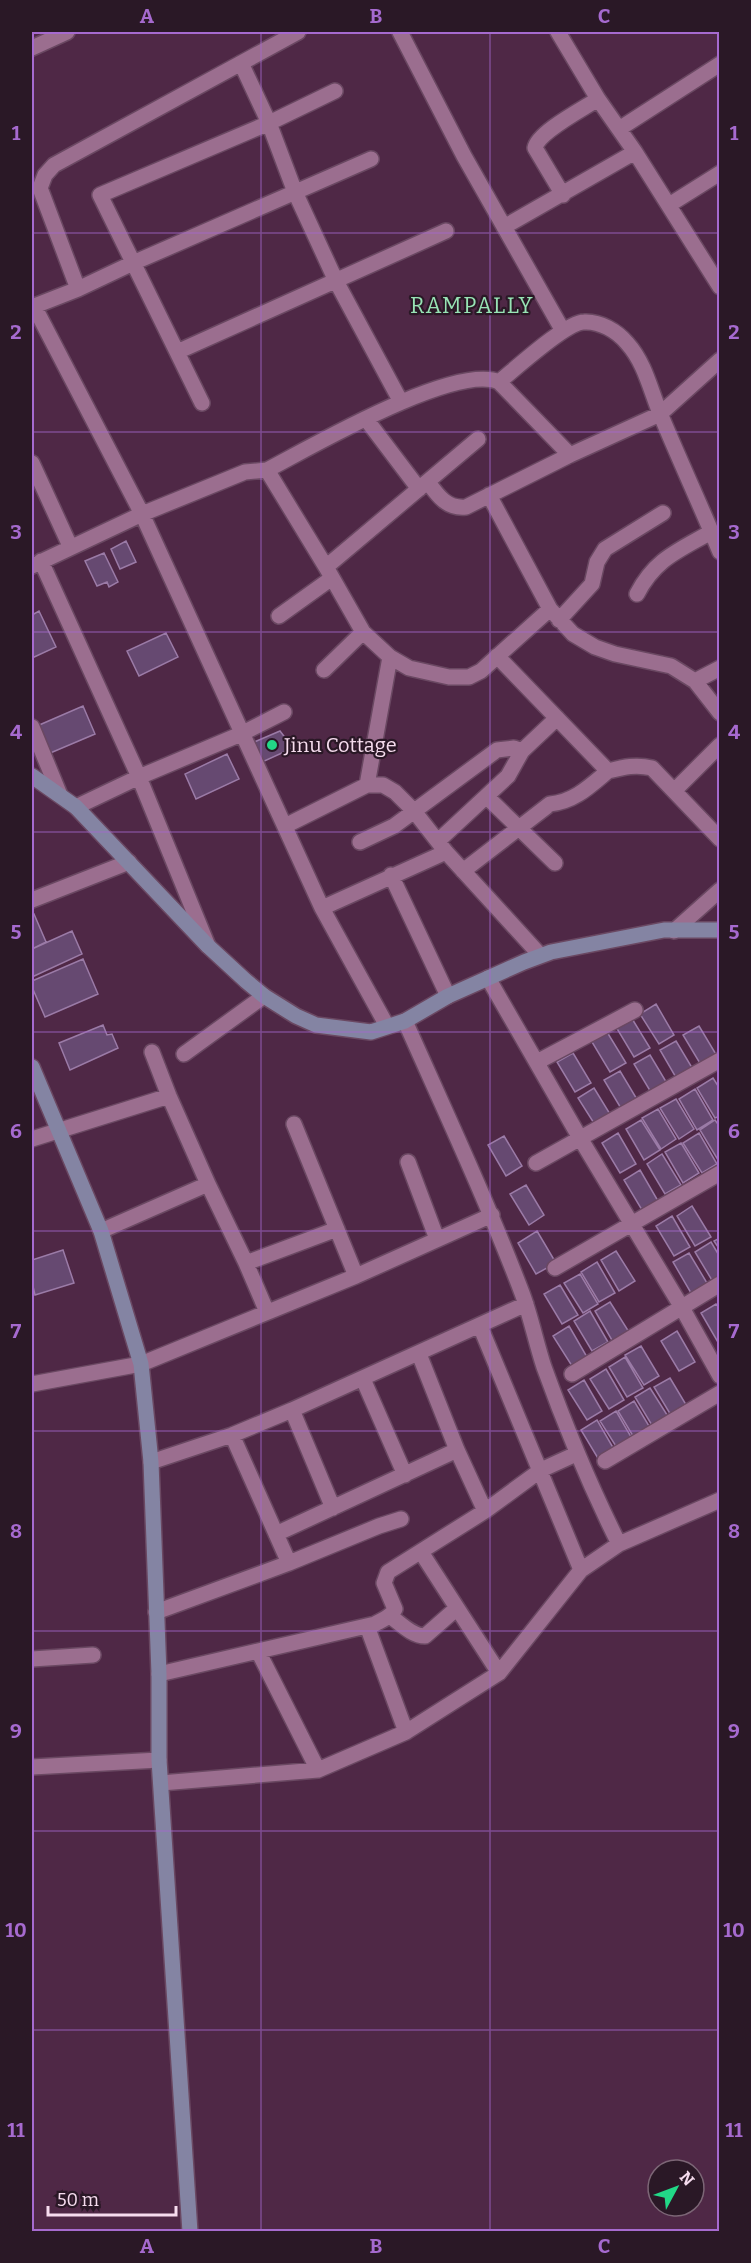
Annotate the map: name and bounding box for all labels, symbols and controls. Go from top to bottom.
text: A [140,4,155,28]
text: B [370,4,383,28]
text: C [598,4,610,28]
text: 1 [12,121,21,145]
text: 1 [730,121,739,145]
district label: RAMPALLY [410,292,534,319]
text: 2 [10,320,22,344]
text: 2 [728,320,740,344]
text: 3 [10,520,22,544]
text: 3 [728,520,740,544]
text: 4 [10,720,22,744]
text: 4 [728,720,740,744]
place label: Jinu Cottage [283,733,397,757]
marker: Jinu Cottage [265,738,279,752]
text: 5 [11,920,22,944]
text: 5 [729,920,740,944]
text: 6 [10,1119,22,1143]
text: 6 [728,1119,740,1143]
text: 7 [11,1319,22,1343]
text: 7 [729,1319,740,1343]
text: 8 [10,1519,22,1543]
text: 8 [728,1519,740,1543]
text: 9 [10,1719,22,1743]
text: 9 [728,1719,740,1743]
text: 10 [5,1918,27,1942]
text: 10 [723,1918,745,1942]
text: 11 [7,2118,25,2142]
text: 11 [725,2118,743,2142]
north arrow [646,2158,706,2218]
text: N [676,2168,698,2189]
scale bar [48,2179,176,2217]
text: 50 m [57,2189,99,2211]
text: A [140,2234,155,2258]
text: B [370,2234,383,2258]
text: C [598,2234,610,2258]

